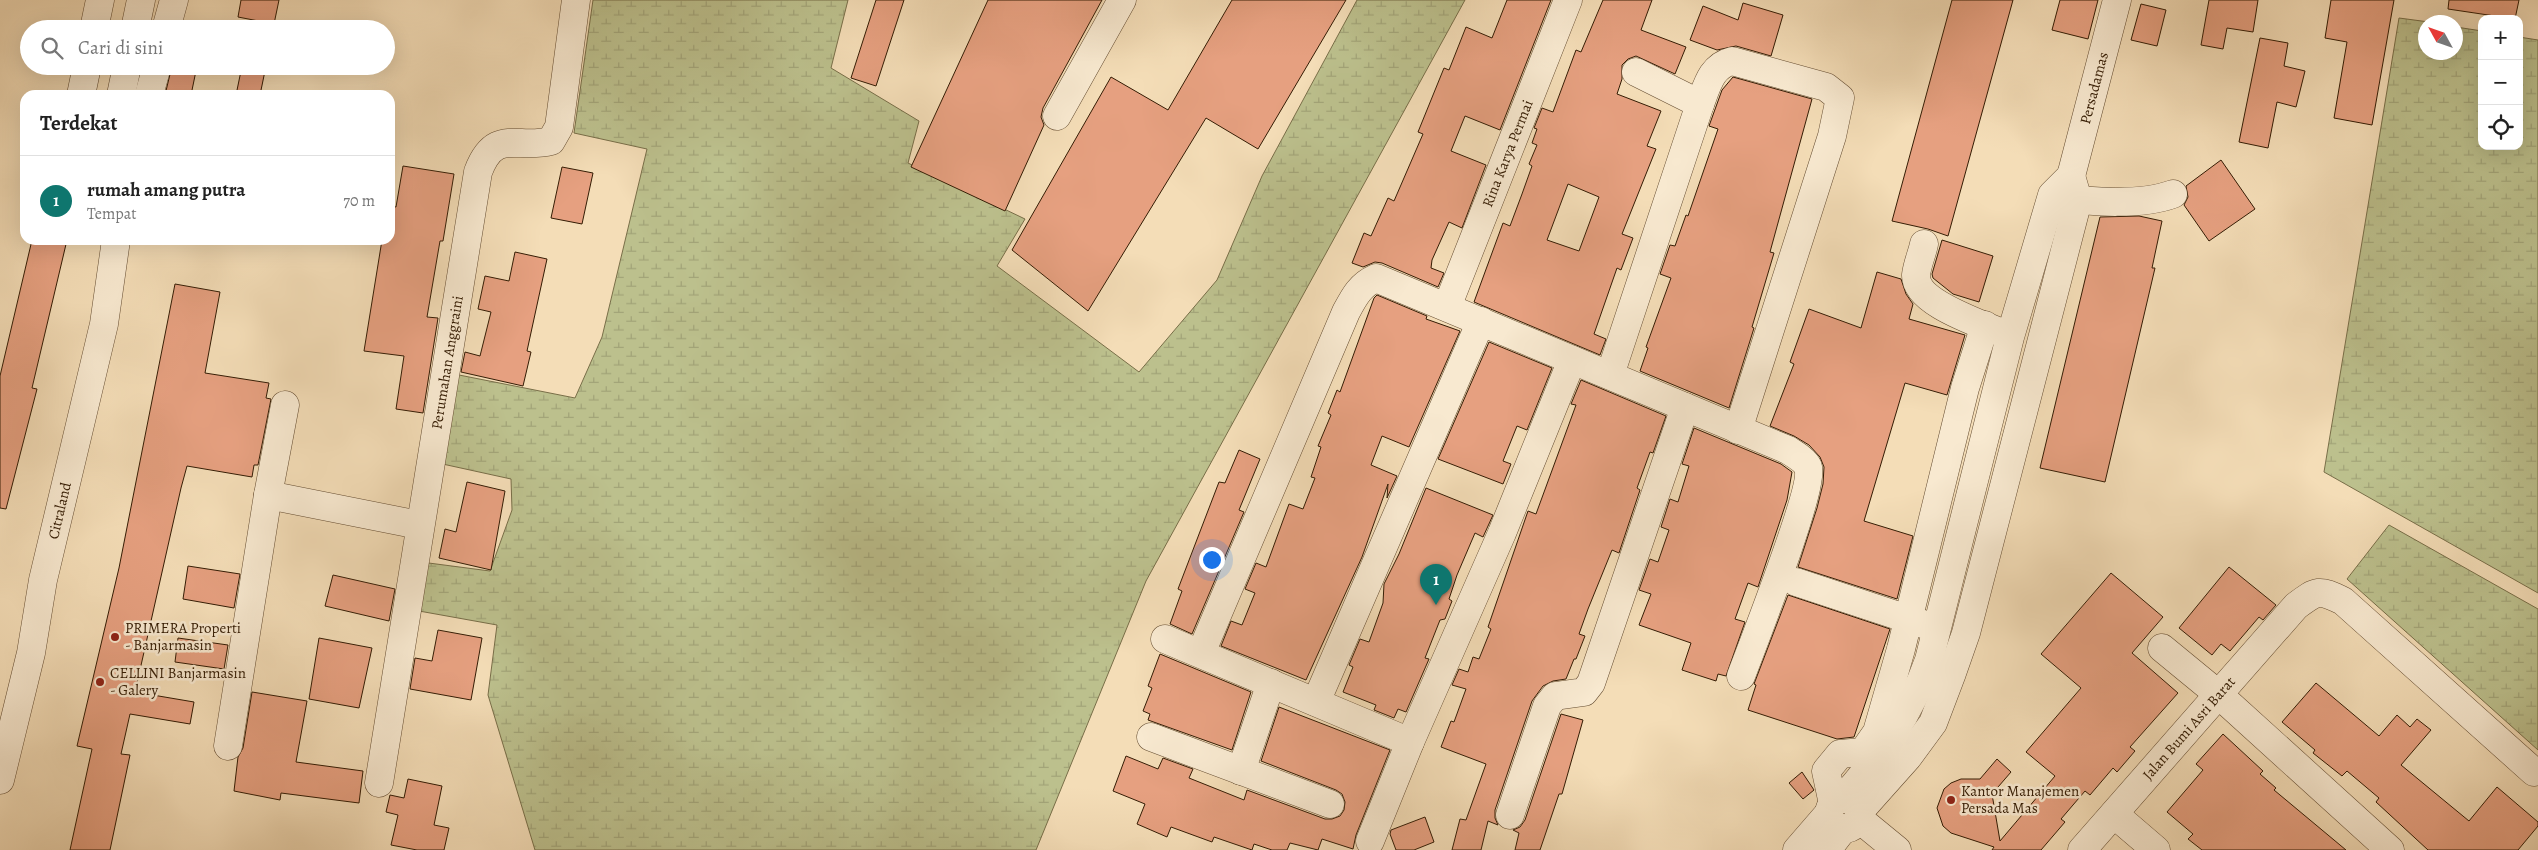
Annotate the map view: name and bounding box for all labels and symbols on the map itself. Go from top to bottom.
north arrow [2418,15,2463,60]
street label: Persadamas [2075,50,2113,126]
street label: Rina Karya Permai [1477,97,1538,210]
street label: Perumahan Anggraini [426,294,468,431]
street label: Citraland [43,479,76,541]
your location [1199,547,1225,573]
pin: 1 [1420,564,1452,605]
place label: PRIMERA Properti - Banjarmasin [125,618,241,655]
marker: PRIMERA Properti - Banjarmasin [109,631,121,643]
place label: CELLINI Banjarmasin - Galery [110,663,246,700]
street label: Jalan Bumi Asri Barat [2138,672,2240,784]
marker: CELLINI Banjarmasin - Galery [94,676,106,688]
place label: Kantor Manajemen Persada Mas [1961,781,2079,818]
marker: Kantor Manajemen Persada Mas [1945,794,1957,806]

